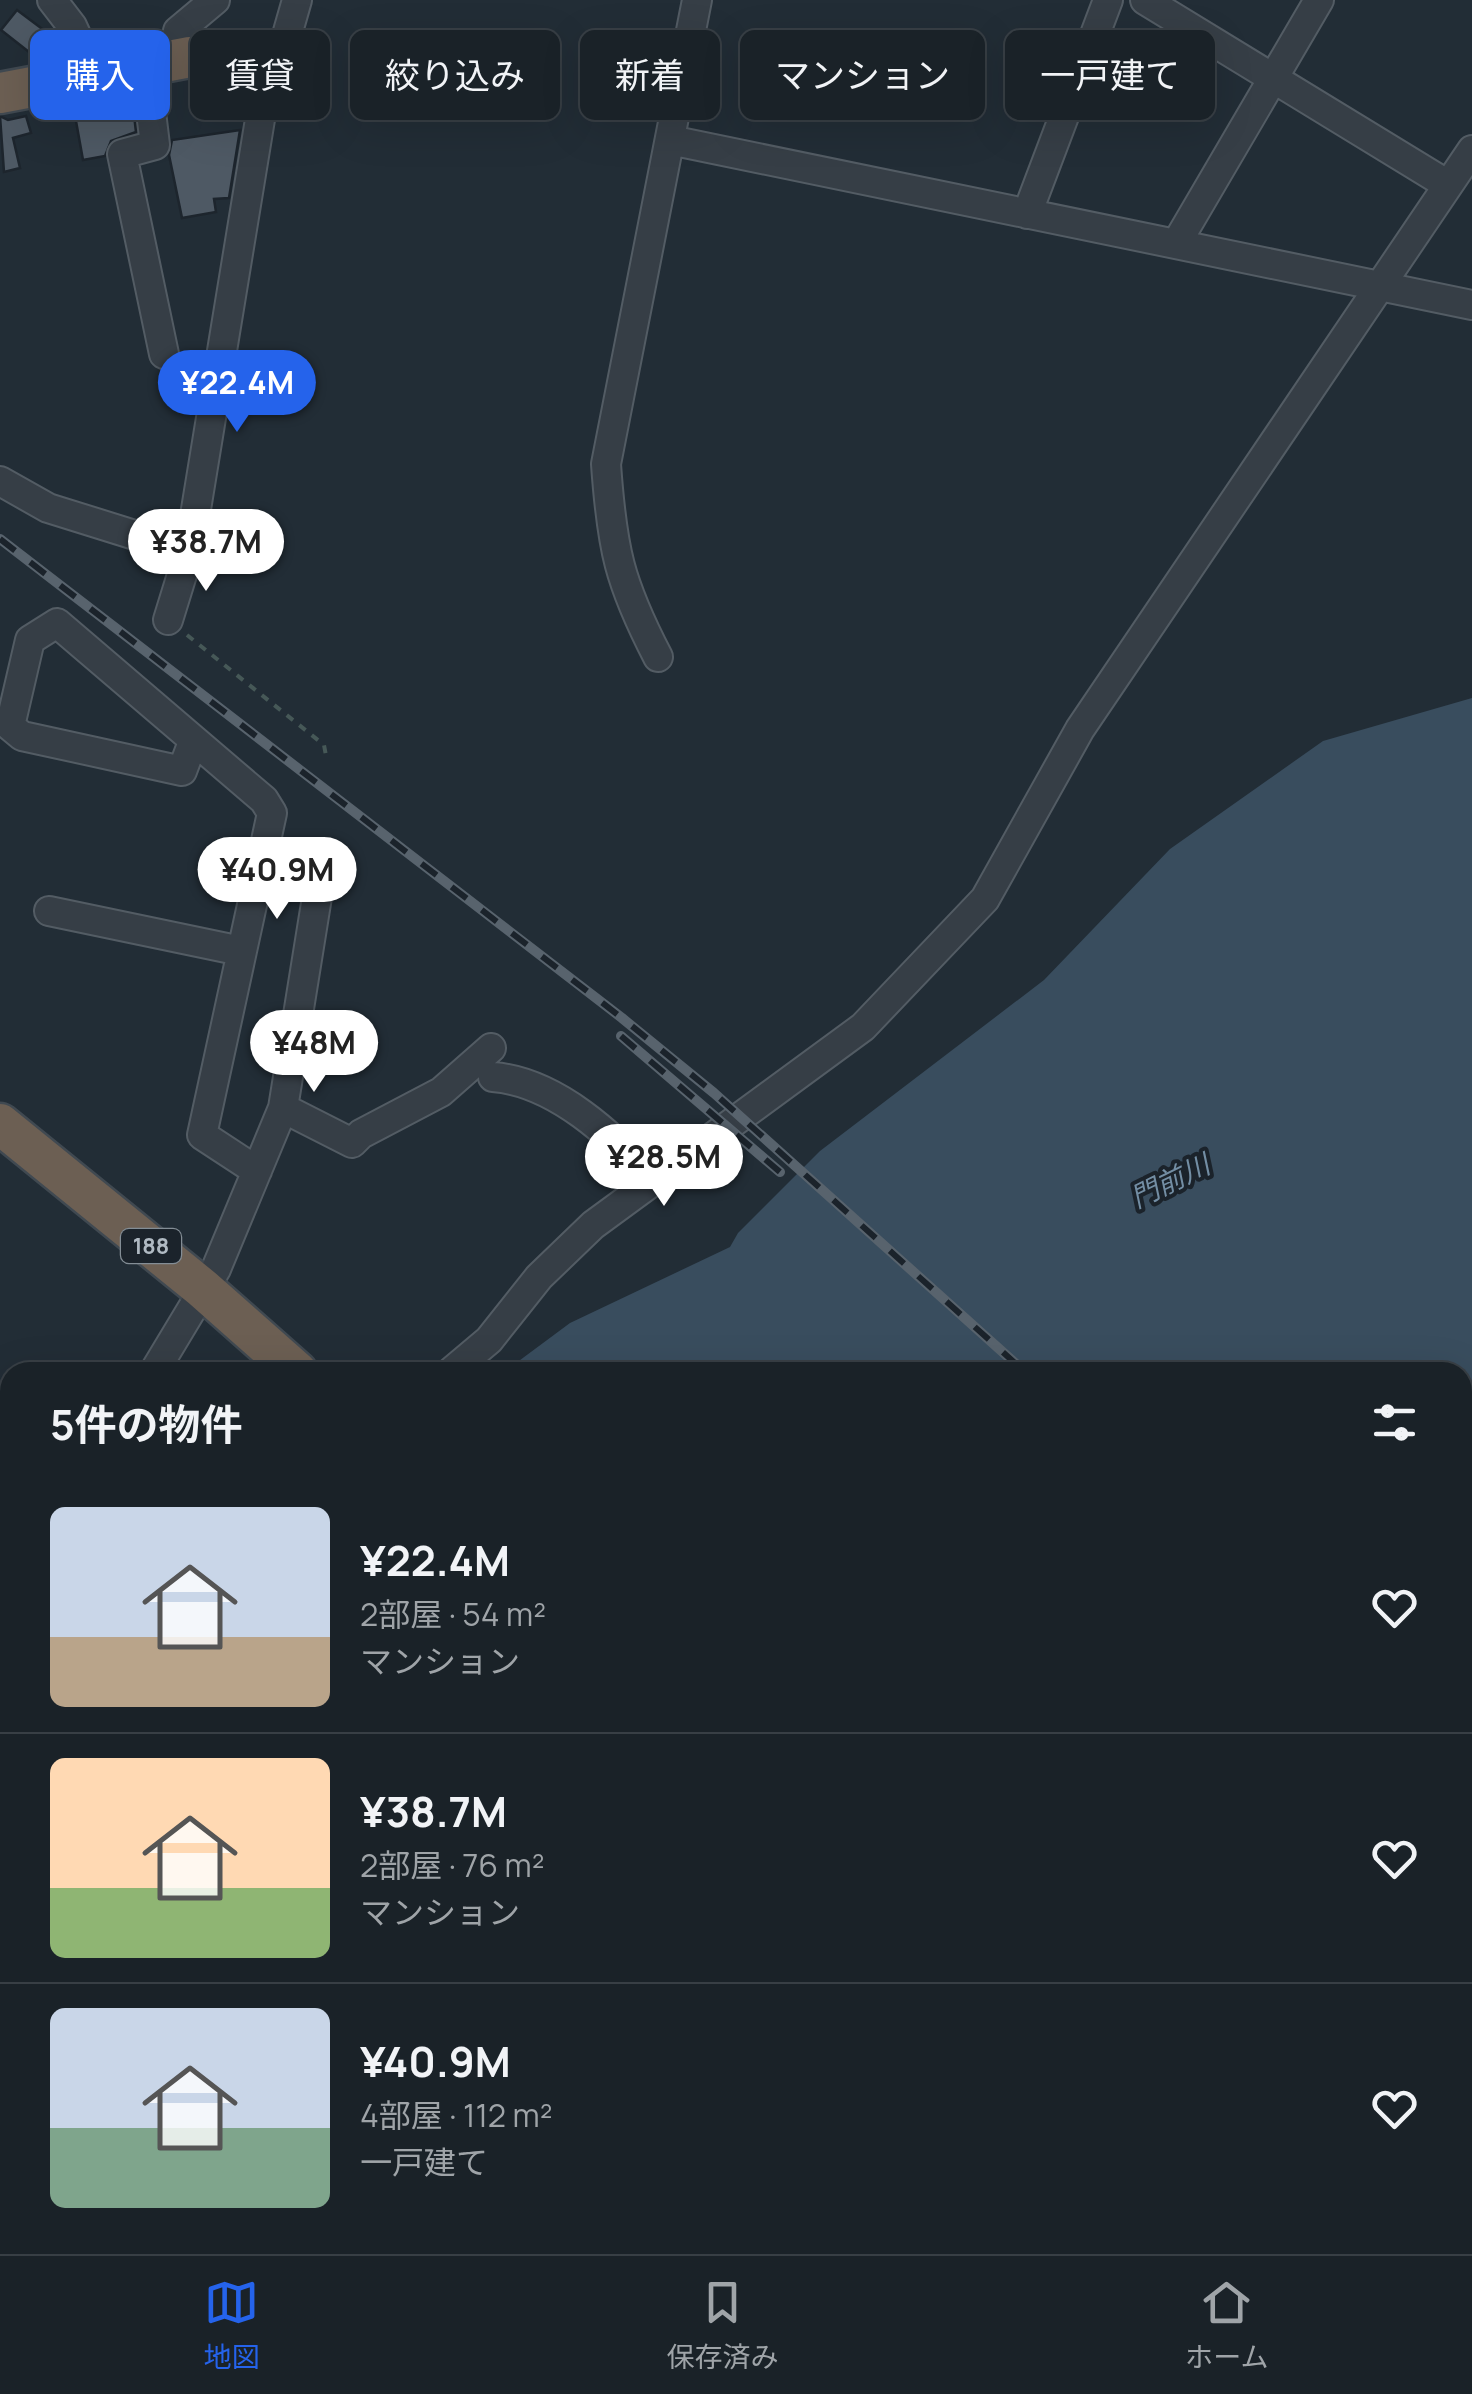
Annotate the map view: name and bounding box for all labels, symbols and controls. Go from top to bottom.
chip: 購入 [30,30,170,120]
chip: 賃貸 [190,30,330,120]
chip: 絞り込み [350,30,560,120]
chip: 新着 [580,30,720,120]
chip: マンション [740,30,985,120]
chip: 一戸建て [1005,30,1215,120]
pin: ¥22.4M [156,350,318,435]
text: ¥22.4M [180,360,294,404]
pin: ¥38.7M [125,509,287,594]
text: ¥38.7M [150,519,262,563]
pin: ¥40.9M [196,837,358,922]
text: ¥40.9M [220,847,334,891]
pin: ¥48M [255,1010,373,1095]
text: ¥48M [272,1020,356,1064]
pin: ¥28.5M [583,1124,745,1209]
text: ¥28.5M [607,1134,721,1178]
water label: 門前川 [1123,1143,1218,1216]
road number: 188 [121,1229,181,1263]
text: 5件の物件 [50,1395,243,1453]
icon: filters [1367,1395,1422,1450]
text: ¥22.4M [360,1531,510,1589]
icon: home [130,1547,250,1667]
icon: heart [1367,1580,1422,1635]
text: 2部屋 · 54 m² [360,1592,546,1636]
text: マンション [360,1639,520,1683]
text: ¥38.7M [360,1782,507,1840]
icon: home [130,1798,250,1918]
icon: heart [1367,1831,1422,1886]
text: 2部屋 · 76 m² [360,1843,545,1887]
text: マンション [360,1890,520,1934]
text: ¥40.9M [360,2032,511,2090]
icon: home [130,2048,250,2168]
icon: heart [1367,2081,1422,2136]
text: 4部屋 · 112 m² [360,2093,552,2137]
text: 一戸建て [360,2140,488,2184]
tab: 地図 [203,2275,259,2375]
tab: 保存済み [666,2275,778,2375]
tab: ホーム [1185,2275,1269,2375]

